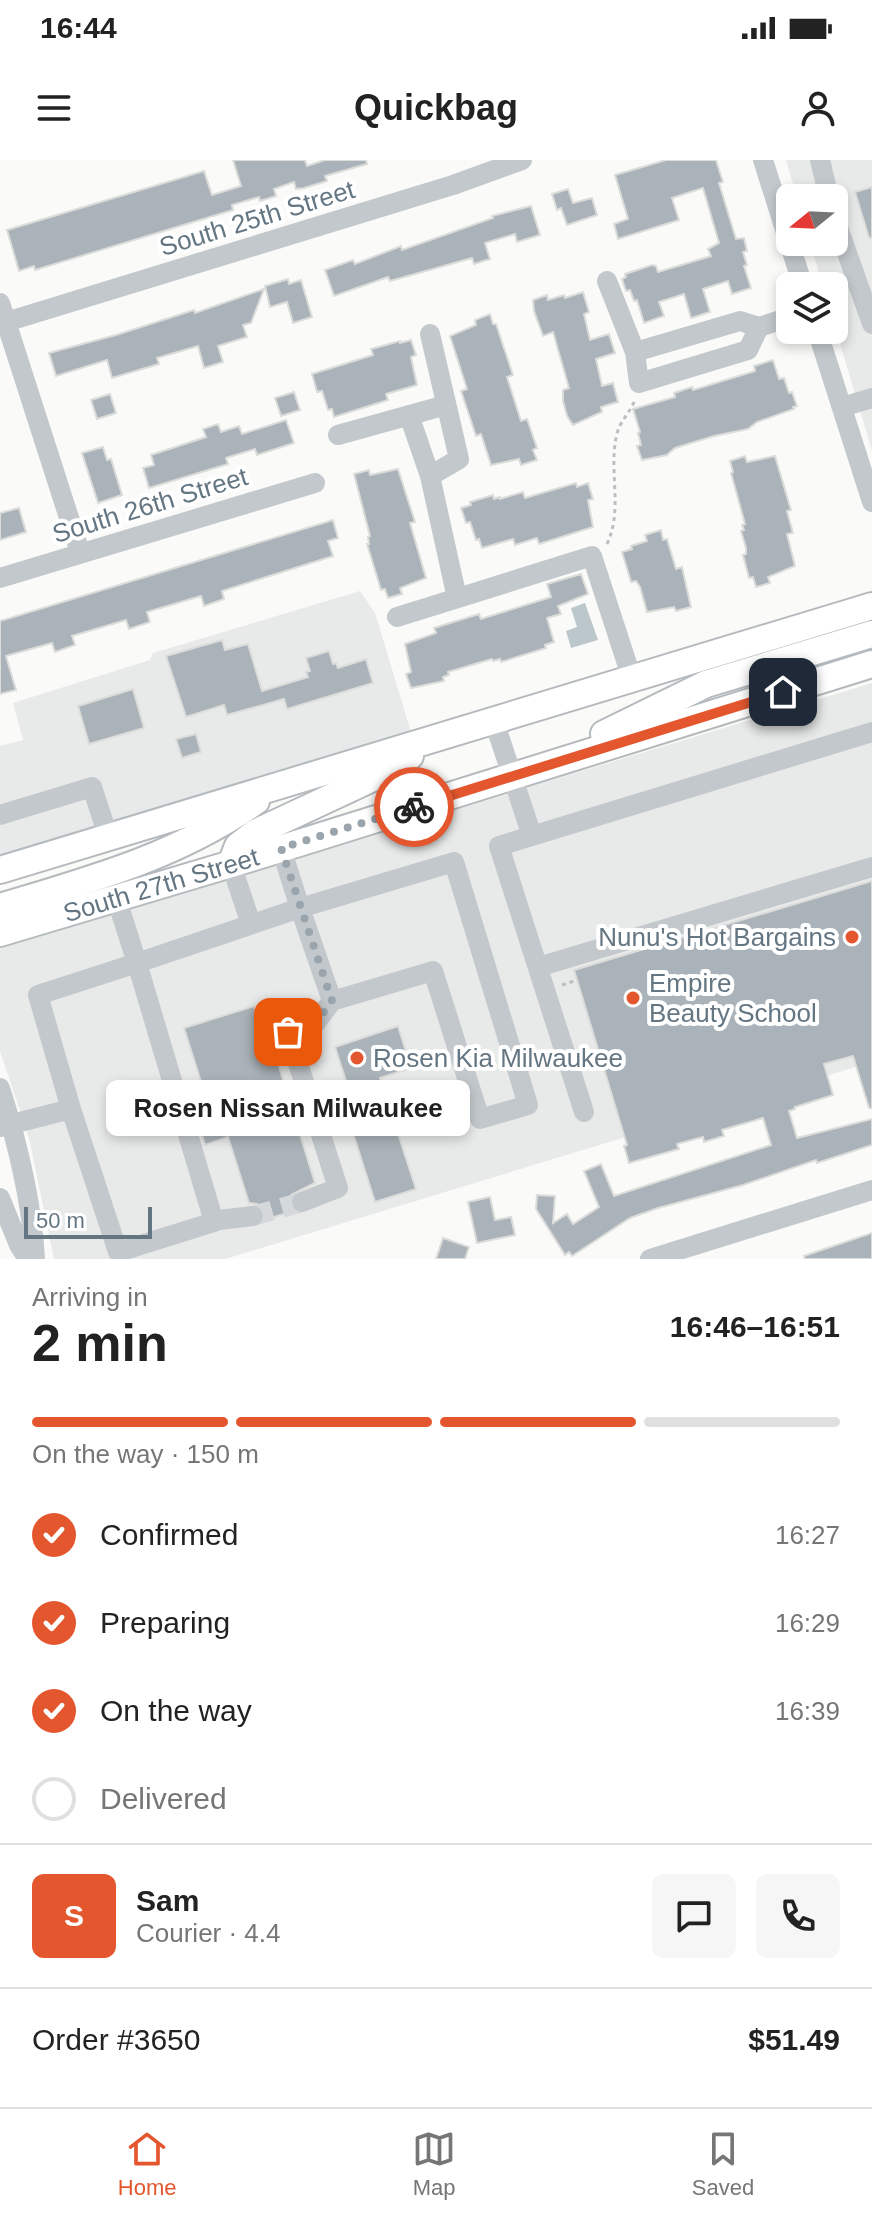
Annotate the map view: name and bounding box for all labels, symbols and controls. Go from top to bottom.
text: 16:44 [40,11,117,44]
icon: menu [32,86,76,130]
icon: person [796,86,840,130]
text: Quickbag [354,87,518,128]
street label: South 25th Street [156,174,359,262]
north arrow [776,184,848,256]
map controls [776,184,848,344]
button: layers [776,272,848,344]
street label: South 26th Street [49,461,252,549]
pin [749,658,817,726]
icon: home [761,670,805,714]
courier [374,767,454,847]
icon: bike [392,785,436,829]
street label: South 27th Street [60,841,263,928]
place label: Nunu's Hot Bargains [598,922,836,952]
marker: Nunu's Hot Bargains [843,928,861,946]
place label: Empire Beauty School [649,968,817,1028]
marker: Empire Beauty School [624,989,642,1007]
pin [254,998,322,1066]
icon: bag [266,1010,310,1054]
place label: Rosen Kia Milwaukee [373,1043,623,1073]
marker: Rosen Kia Milwaukee [348,1049,366,1067]
callout: Rosen Nissan Milwaukee [106,1080,470,1136]
text: Rosen Nissan Milwaukee [133,1093,443,1123]
scale bar [24,1203,152,1239]
text: 50 m [36,1208,85,1233]
text: Arriving in [32,1282,148,1312]
text: 16:46–16:51 [670,1310,840,1343]
text: 2 min [32,1314,168,1372]
text: On the way · 150 m [32,1439,259,1469]
icon: check [32,1513,76,1557]
text: Confirmed [100,1518,238,1551]
text: 16:27 [775,1520,840,1550]
icon: check [32,1601,76,1645]
text: Preparing [100,1606,230,1639]
text: 16:29 [775,1608,840,1638]
icon: check [32,1689,76,1733]
text: On the way [100,1694,252,1727]
text: 16:39 [775,1696,840,1726]
text: Delivered [100,1782,227,1815]
button: chat [652,1874,736,1958]
button: phone [756,1874,840,1958]
text: Sam [136,1884,199,1917]
text: S [64,1899,84,1932]
text: Courier · 4.4 [136,1918,281,1948]
text: Order #3650 [32,2023,200,2056]
text: $51.49 [748,2023,840,2056]
tab: Home [118,2127,177,2201]
tab: Map [412,2127,456,2201]
tab: Saved [692,2127,754,2201]

